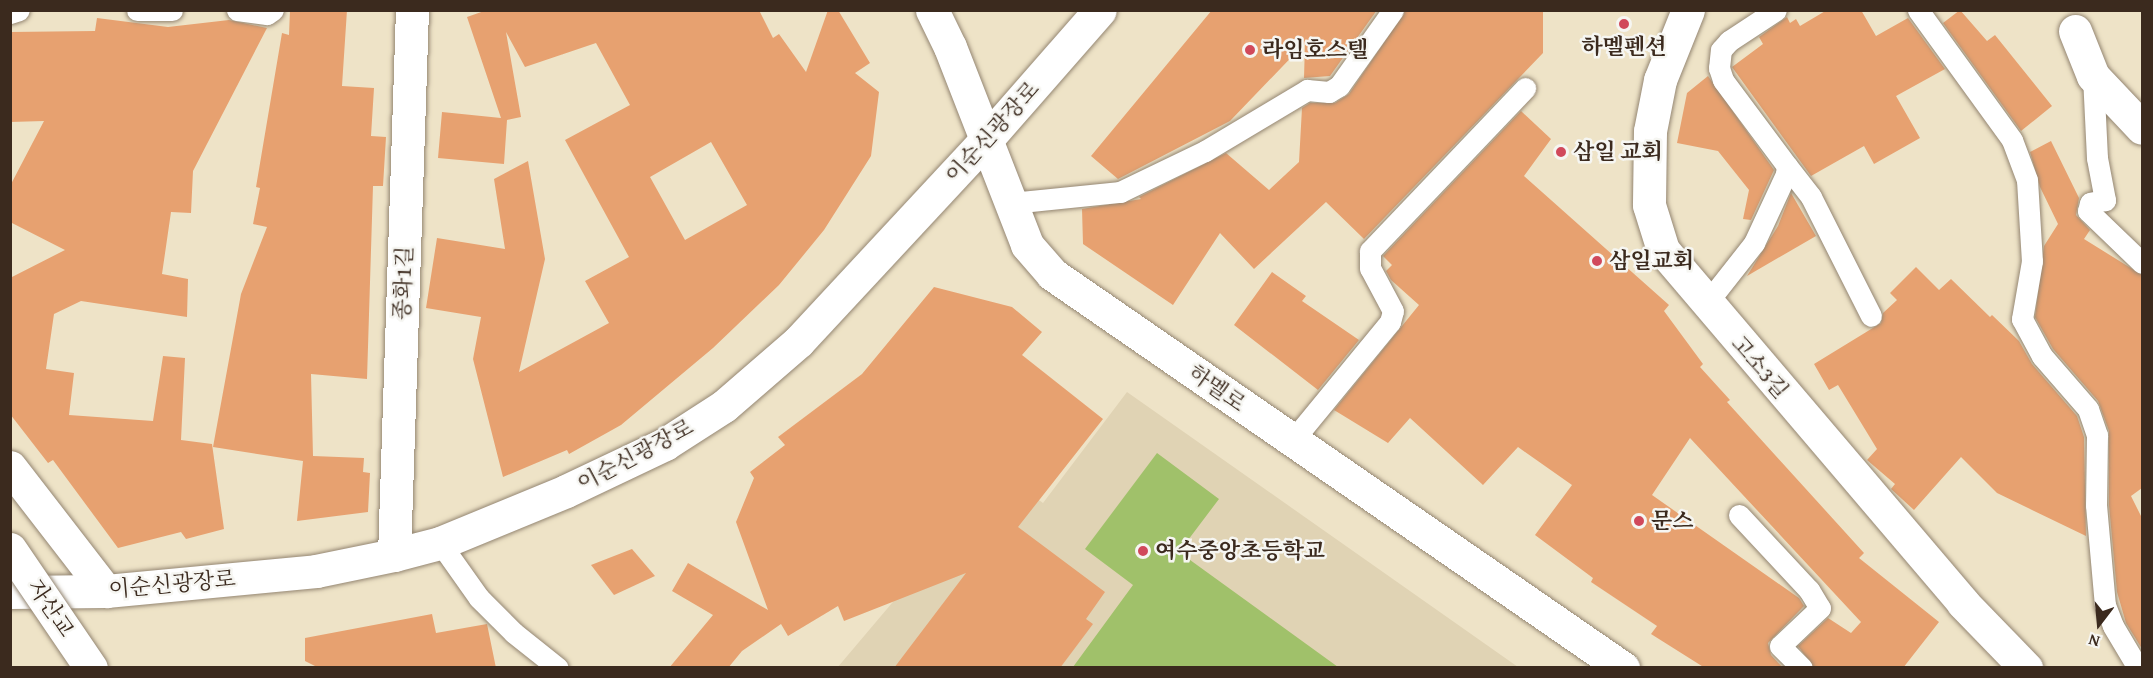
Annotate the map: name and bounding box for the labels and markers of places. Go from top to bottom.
marker: 하멜펜션 [1617,17,1631,31]
place label: 하멜펜션 [1581,34,1667,60]
place label: 라임호스텔 [1262,37,1368,63]
marker: 라임호스텔 [1243,43,1257,57]
place label: 삼일 교회 [1573,139,1663,165]
marker: 삼일 교회 [1554,145,1568,159]
place label: 삼일교회 [1609,248,1694,274]
marker: 삼일교회 [1590,254,1604,268]
place label: 문스 [1651,508,1694,534]
marker: 문스 [1632,514,1646,528]
place label: 여수중앙초등학교 [1155,538,1325,564]
marker: 여수중앙초등학교 [1136,544,1150,558]

